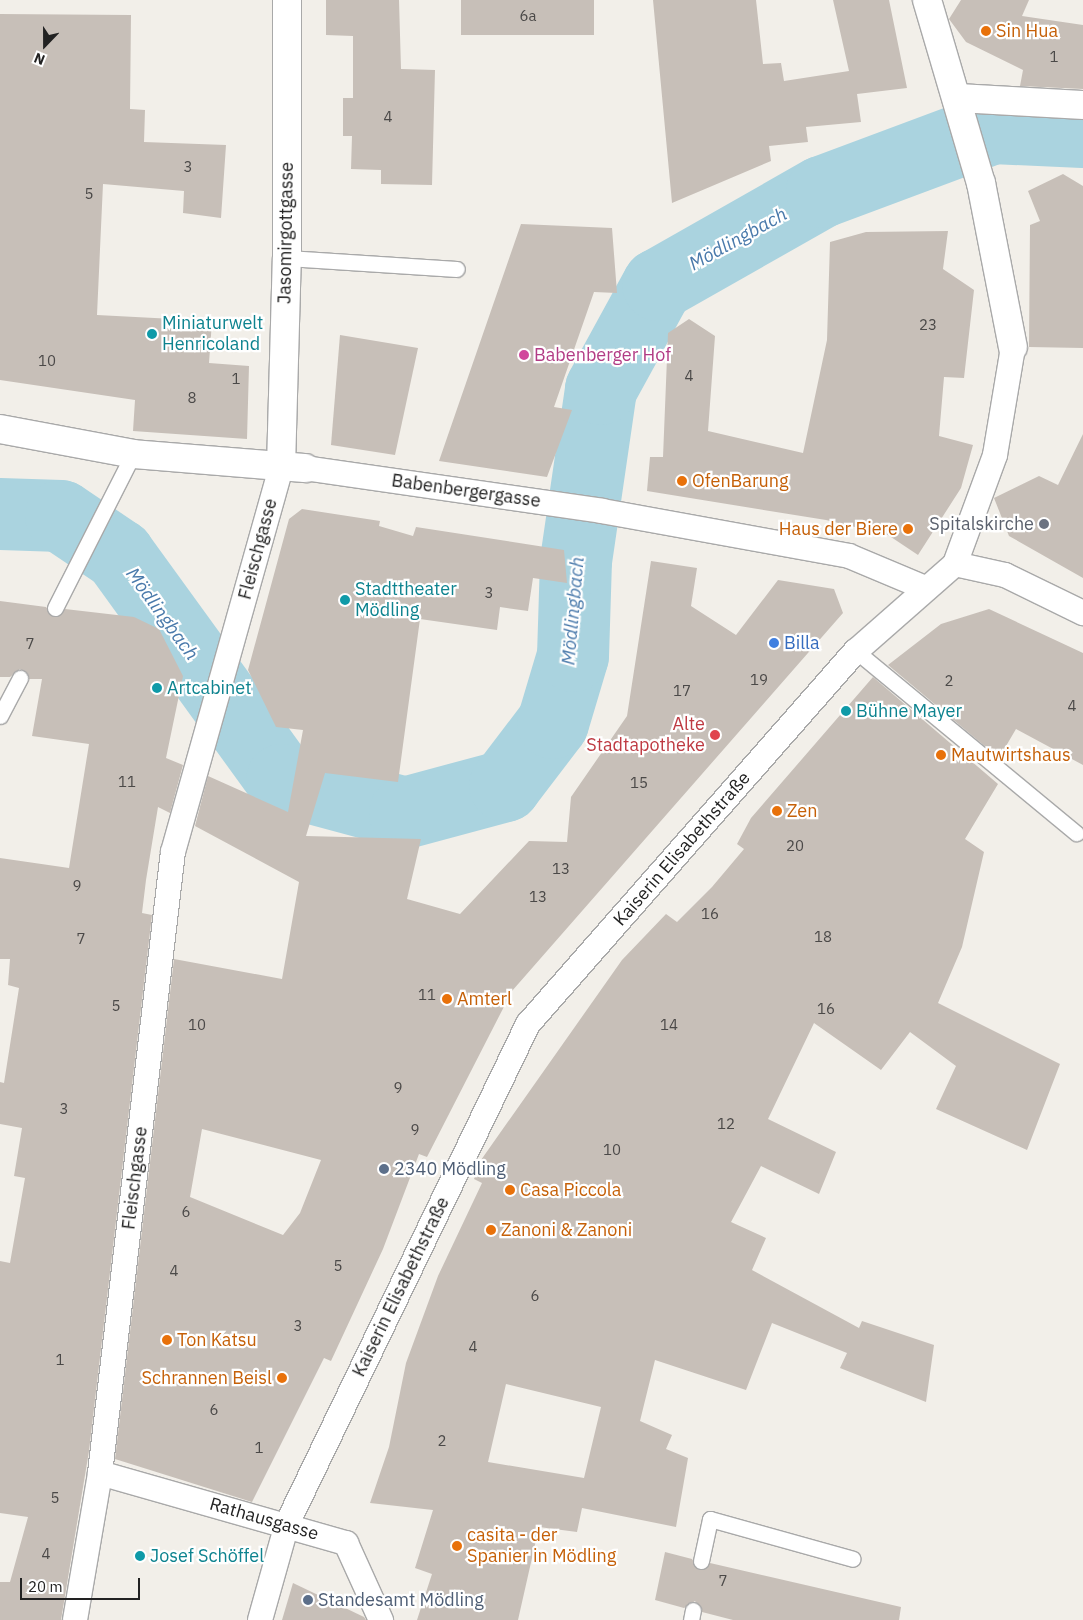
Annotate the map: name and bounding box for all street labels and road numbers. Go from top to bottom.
street label: Jasomirgottgasse [274,162,298,304]
street label: Babenbergergasse [390,470,542,512]
street label: Fleischgasse [234,496,282,602]
street label: Kaiserin Elisabethstraße [609,768,755,930]
street label: Fleischgasse [118,1125,152,1231]
street label: Kaiserin Elisabethstraße [348,1194,454,1380]
street label: Rathausgasse [207,1493,321,1545]

